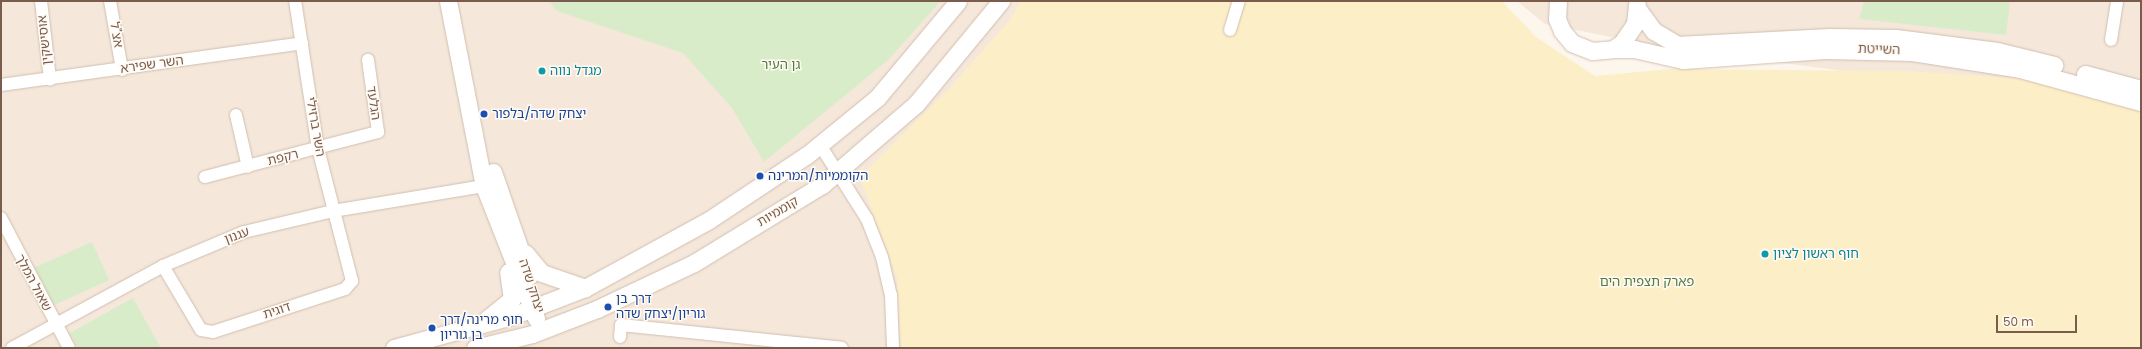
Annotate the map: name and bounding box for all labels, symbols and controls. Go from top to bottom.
street label: אוסישקין [35,14,55,66]
street label: אצ"ל [106,21,126,49]
street label: השייטת [1858,41,1900,59]
street label: השר שפירא [119,53,185,77]
park label: גן העיר [762,57,800,73]
place label: מגדל נווה [550,63,602,79]
marker: מגדל נווה [537,66,547,76]
street label: הגלעד [363,85,383,121]
street label: השר ברזילי [302,96,328,158]
place label: יצחק שדה/בלפור [492,106,586,122]
marker: יצחק שדה/בלפור [479,109,489,119]
street label: רקפת [266,147,300,169]
place label: הקוממיות/המרינה [768,168,868,184]
marker: הקוממיות/המרינה [755,171,765,181]
street label: קוממיות [754,194,802,230]
street label: עגנון [222,224,252,248]
place label: חוף ראשון לציון [1773,246,1859,262]
marker: חוף ראשון לציון [1760,249,1770,259]
street label: שאול המלך [12,252,54,314]
street label: יצחק שדה [515,257,547,315]
park label: פארק תצפית הים [1600,274,1694,290]
place label: דרך בן גוריון/יצחק שדה [616,292,705,323]
street label: דוגית [261,299,293,323]
marker: דרך בן גוריון/יצחק שדה [603,302,613,312]
scale bar [1998,307,2079,333]
place label: חוף מרינה/דרך בן גוריון [440,313,523,344]
text: 50 m [2003,313,2034,330]
marker: חוף מרינה/דרך בן גוריון [427,323,437,333]

